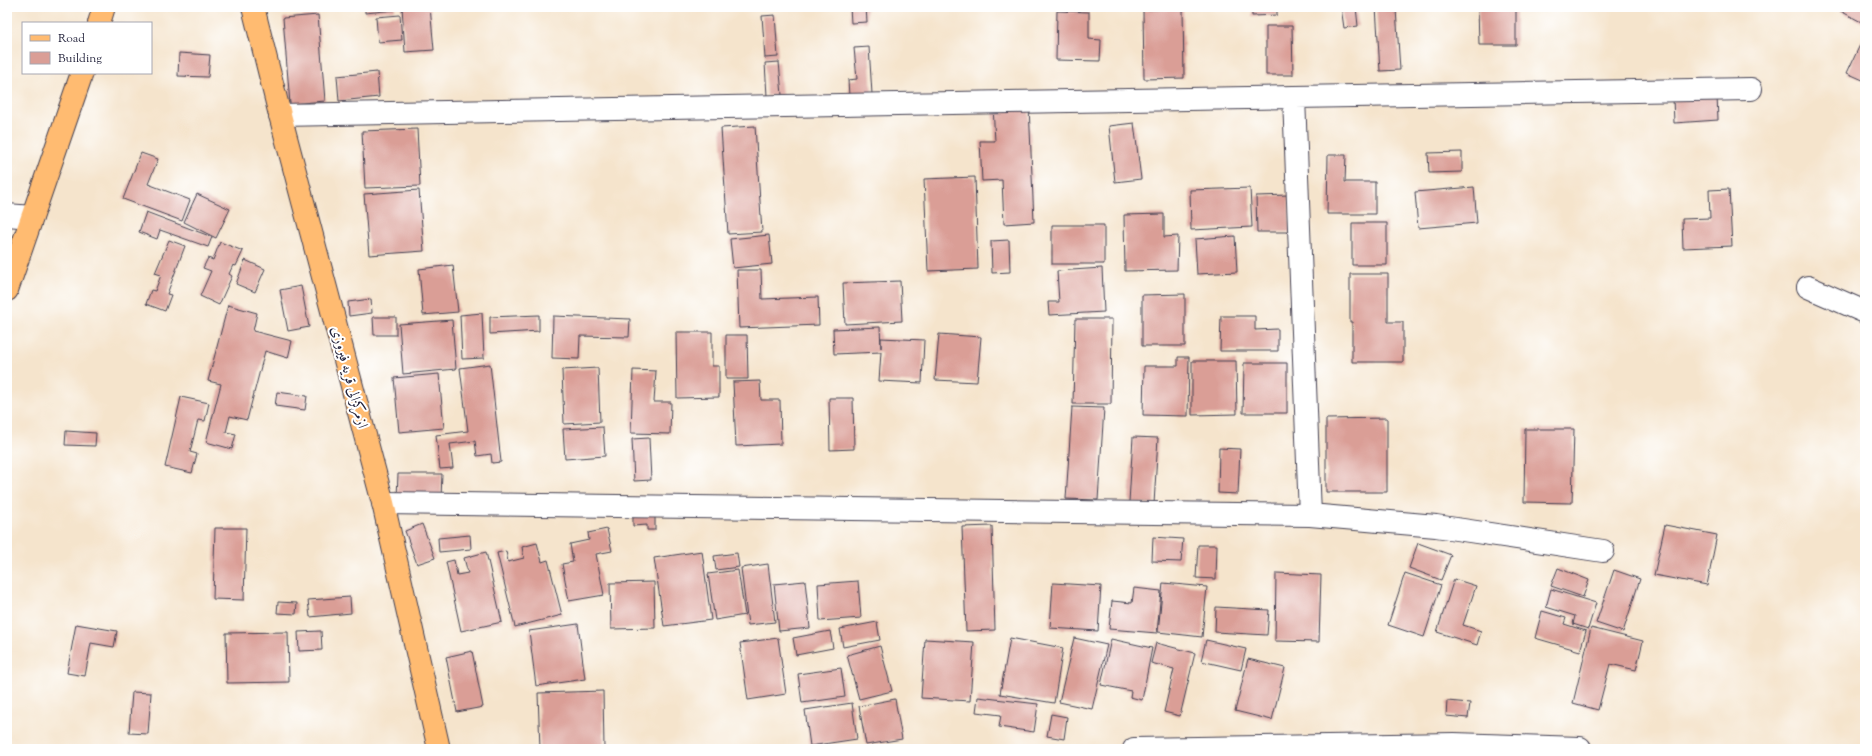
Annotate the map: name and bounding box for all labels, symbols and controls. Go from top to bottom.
legend [22,22,152,74]
text: Road [58,30,85,48]
text: Building [58,50,102,68]
street label: ازمرکزالی قریه فیروزی [325,324,372,431]

